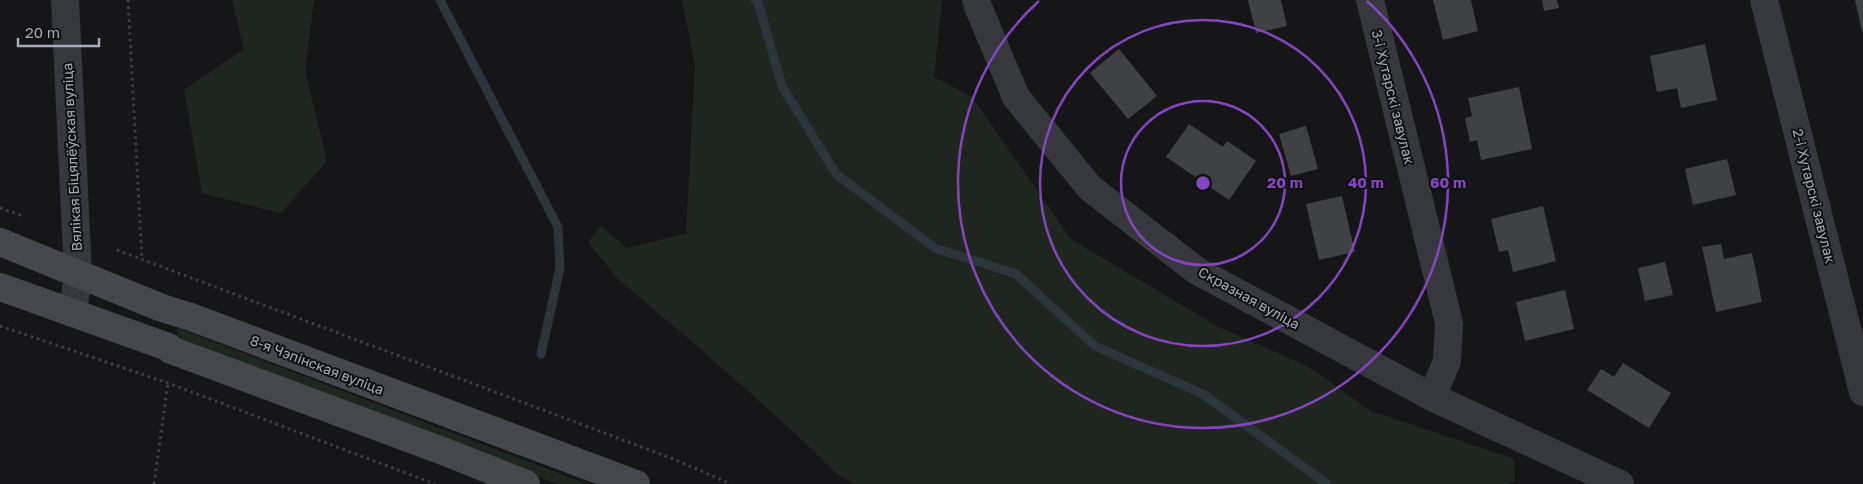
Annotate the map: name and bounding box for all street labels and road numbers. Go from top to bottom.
street label: 3-і Хутарскі завулак [1369,28,1418,166]
street label: Вялікая Біцялёўская вуліца [58,62,85,252]
street label: 2-і Хутарскі завулак [1790,127,1839,265]
street label: Скразная вуліца [1196,263,1303,332]
street label: 8-я Чэпінская вуліца [248,331,386,398]

